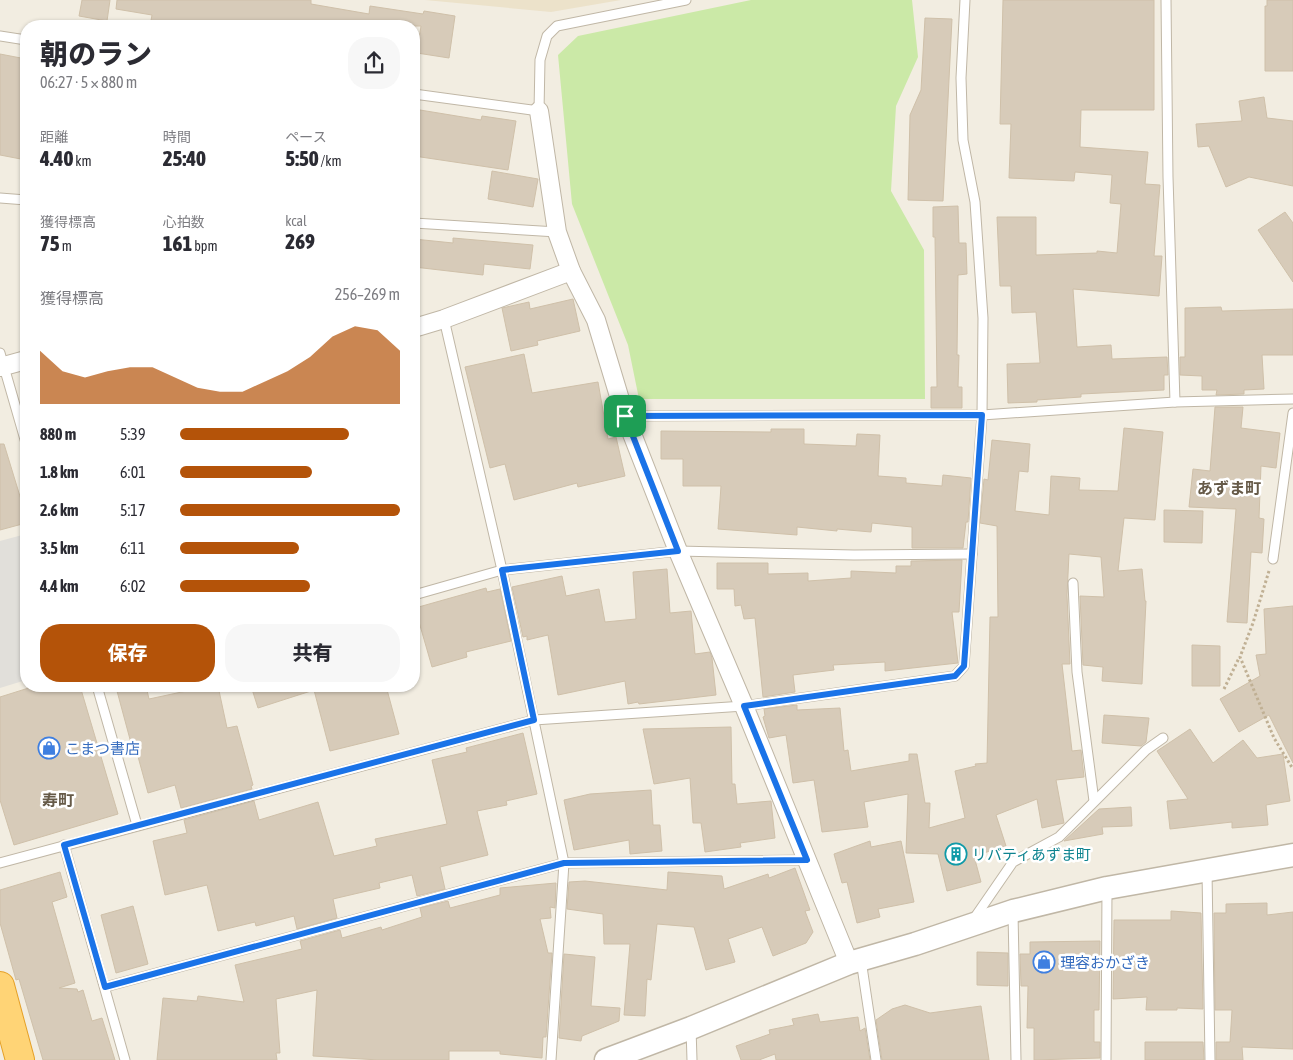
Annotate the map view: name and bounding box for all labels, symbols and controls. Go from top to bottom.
button: share [348,37,400,89]
text: 朝のラン [40,38,152,70]
text: 06:27 · 5 × 880 m [40,73,137,91]
text: 距離 [40,129,68,145]
text: 時間 [163,129,191,145]
text: ペース [285,129,327,145]
text: 4.40 [40,146,73,170]
text: 25:40 [163,146,206,170]
text: 5:50 [285,146,319,170]
text: km [73,153,92,169]
text: /km [319,153,342,169]
text: kcal [285,213,307,229]
text: 獲得標高 [40,214,96,230]
text: 心拍数 [163,214,205,230]
text: 269 [285,229,315,253]
text: 75 [40,231,60,255]
text: 161 [163,231,192,255]
text: m [60,238,72,254]
text: bpm [192,238,218,254]
text: 256–269 m [335,285,400,303]
text: 獲得標高 [40,289,104,307]
pin [604,395,646,437]
icon: arrive [611,402,639,430]
text: 880 m [40,425,76,443]
text: 5:39 [120,425,145,443]
text: 1.8 km [40,463,79,481]
text: 6:01 [120,463,146,481]
district label: あずま町 [1197,479,1261,497]
text: 2.6 km [40,501,79,519]
text: 5:17 [120,501,145,519]
text: 3.5 km [40,539,79,557]
text: 6:11 [120,539,145,557]
text: 4.4 km [40,577,79,595]
text: 6:02 [120,577,146,595]
button: 保存 [40,624,215,682]
button: 共有 [225,624,400,682]
shop icon: こまつ書店 [37,736,61,760]
place label: こまつ書店 [65,740,140,757]
district label: 寿町 [42,791,74,809]
building icon: リバティあずま町 [944,842,968,866]
place label: リバティあずま町 [972,846,1091,863]
shop icon: 理容おかざき [1032,950,1056,974]
place label: 理容おかざき [1060,954,1150,971]

